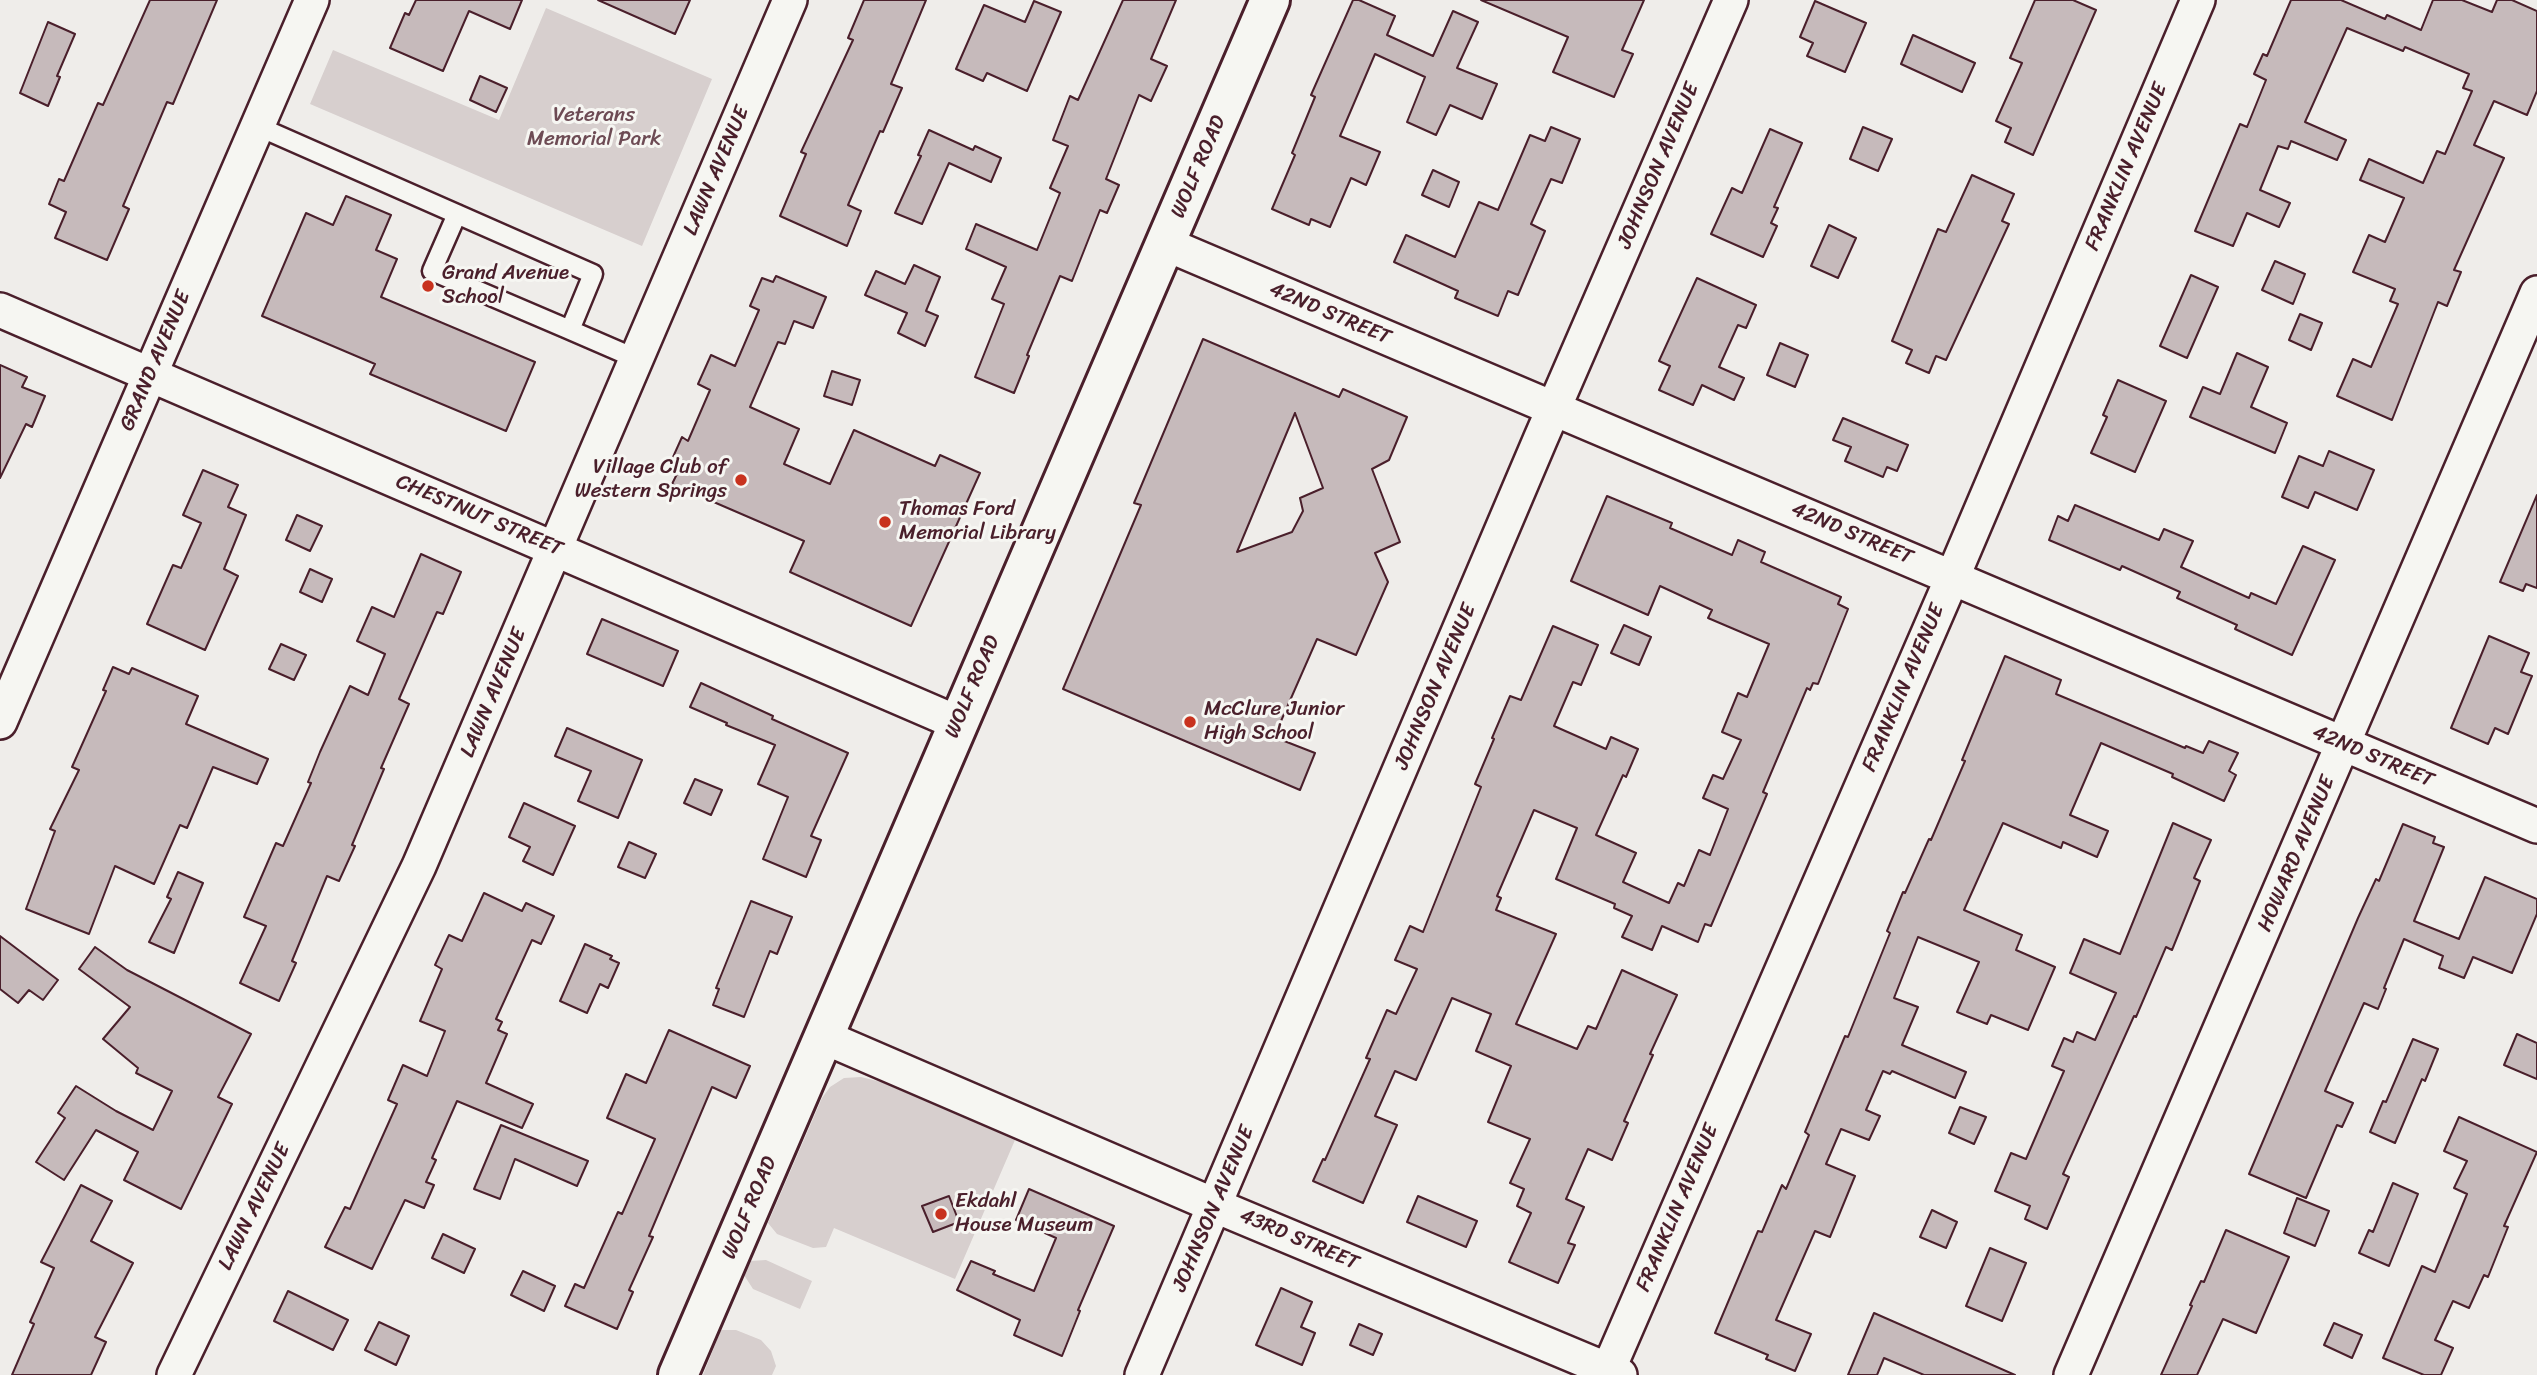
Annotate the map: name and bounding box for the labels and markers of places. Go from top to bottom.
place label: Grand Avenue School [442,261,569,311]
marker: Grand Avenue School [420,278,436,294]
place label: Village Club of Western Springs [575,455,727,505]
marker: Village Club of Western Springs [733,472,749,488]
place label: Thomas Ford Memorial Library [899,497,1056,547]
marker: Thomas Ford Memorial Library [877,514,893,530]
place label: McClure Junior High School [1204,697,1344,747]
marker: McClure Junior High School [1182,714,1198,730]
place label: Ekdahl House Museum [955,1189,1093,1239]
marker: Ekdahl House Museum [933,1206,949,1222]

